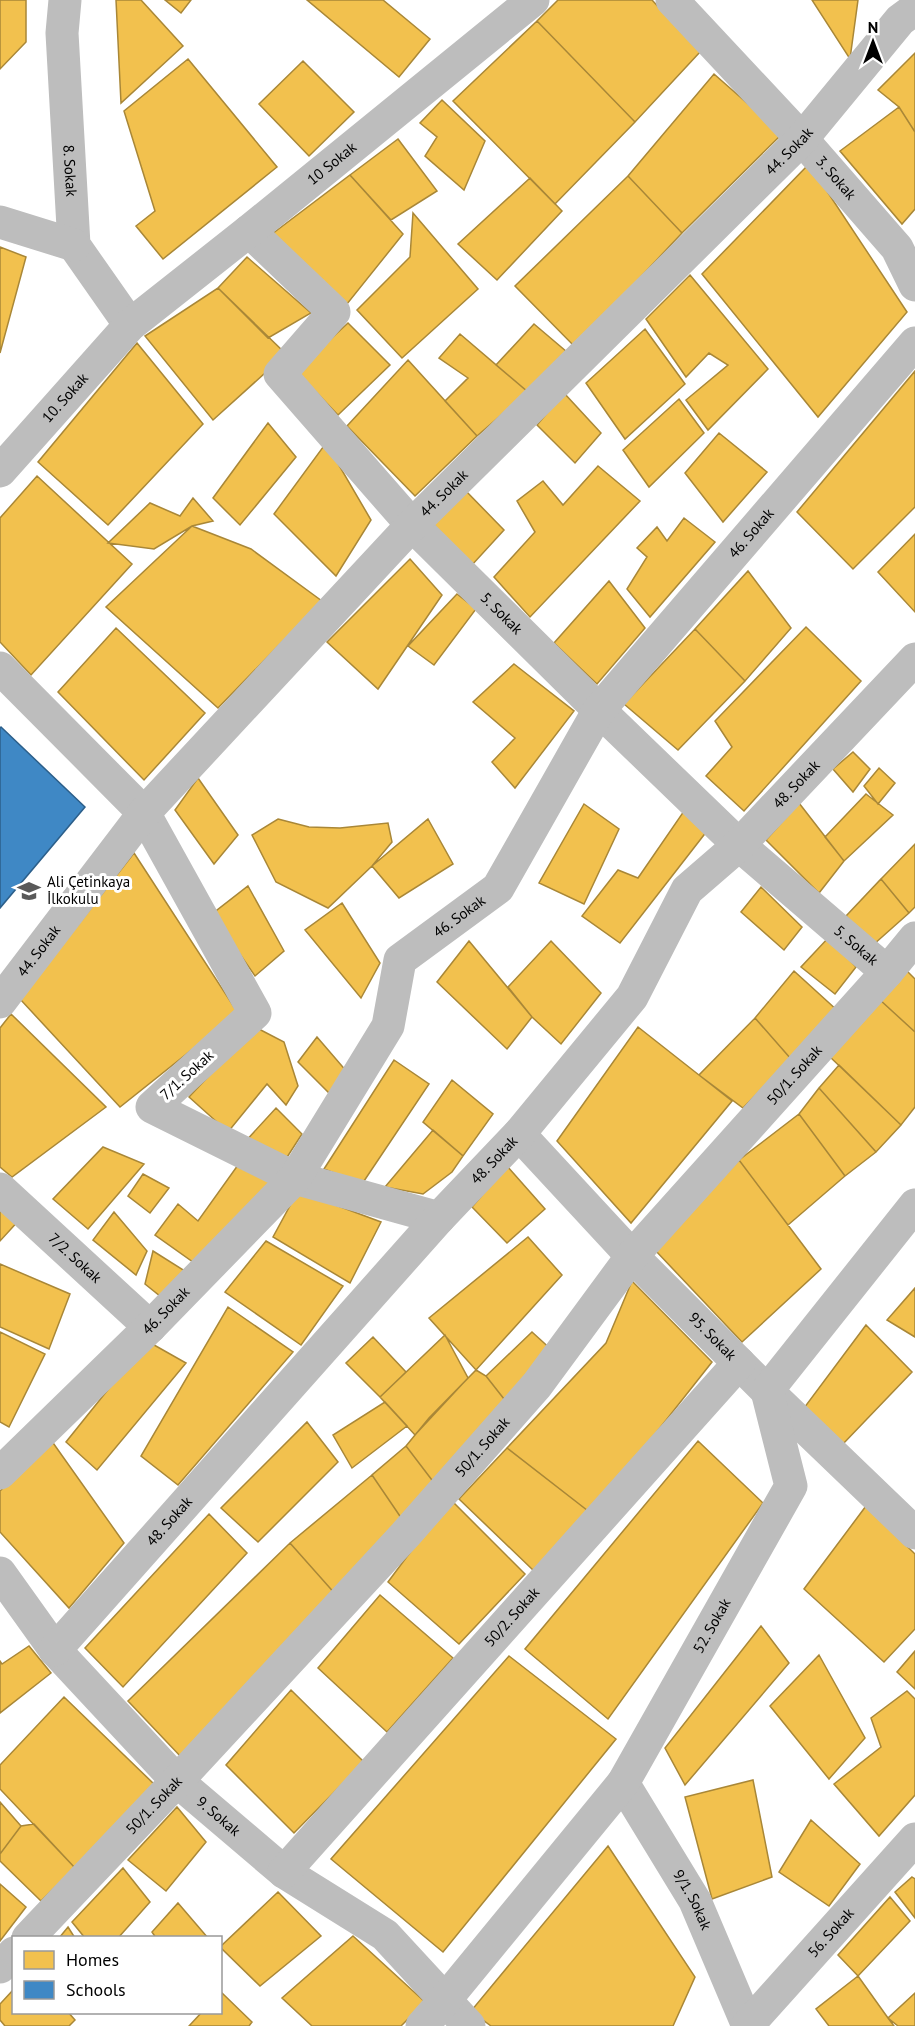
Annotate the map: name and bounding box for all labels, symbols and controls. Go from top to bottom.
north arrow [843,12,903,72]
text: N [868,17,878,37]
street label: 44. Sokak [761,122,817,179]
street label: 10 Sokak [303,137,361,189]
street label: 8. Sokak [59,144,81,198]
street label: 3. Sokak [812,152,861,204]
street label: 10. Sokak [38,368,92,426]
street label: 44. Sokak [416,464,472,521]
street label: 46. Sokak [724,503,778,562]
street label: 5. Sokak [477,588,528,639]
street label: 48. Sokak [768,755,824,813]
place label: Ali Çetinkaya İlkokulu [47,872,130,908]
school or university icon: Ali Çetinkaya İlkokulu [16,878,42,904]
street label: 46. Sokak [429,890,489,942]
street label: 44. Sokak [13,920,65,981]
street label: 5. Sokak [830,921,883,970]
street label: 50/1. Sokak [762,1040,826,1109]
street label: 7/1. Sokak [156,1045,218,1104]
street label: 48. Sokak [466,1131,522,1188]
street label: 7/2. Sokak [45,1228,107,1287]
street label: 46. Sokak [138,1282,194,1339]
street label: 95. Sokak [685,1308,741,1365]
street label: 50/1. Sokak [451,1412,514,1481]
street label: 48. Sokak [142,1492,197,1550]
street label: 50/2. Sokak [480,1582,544,1651]
street label: 52. Sokak [688,1594,735,1656]
street label: 50/1. Sokak [121,1771,186,1838]
street label: 9. Sokak [193,1792,245,1840]
street label: 9/1. Sokak [669,1866,716,1933]
street label: 56. Sokak [803,1903,858,1961]
legend [12,1936,222,2014]
text: Homes [66,1948,119,1971]
text: Schools [66,1978,126,2001]

